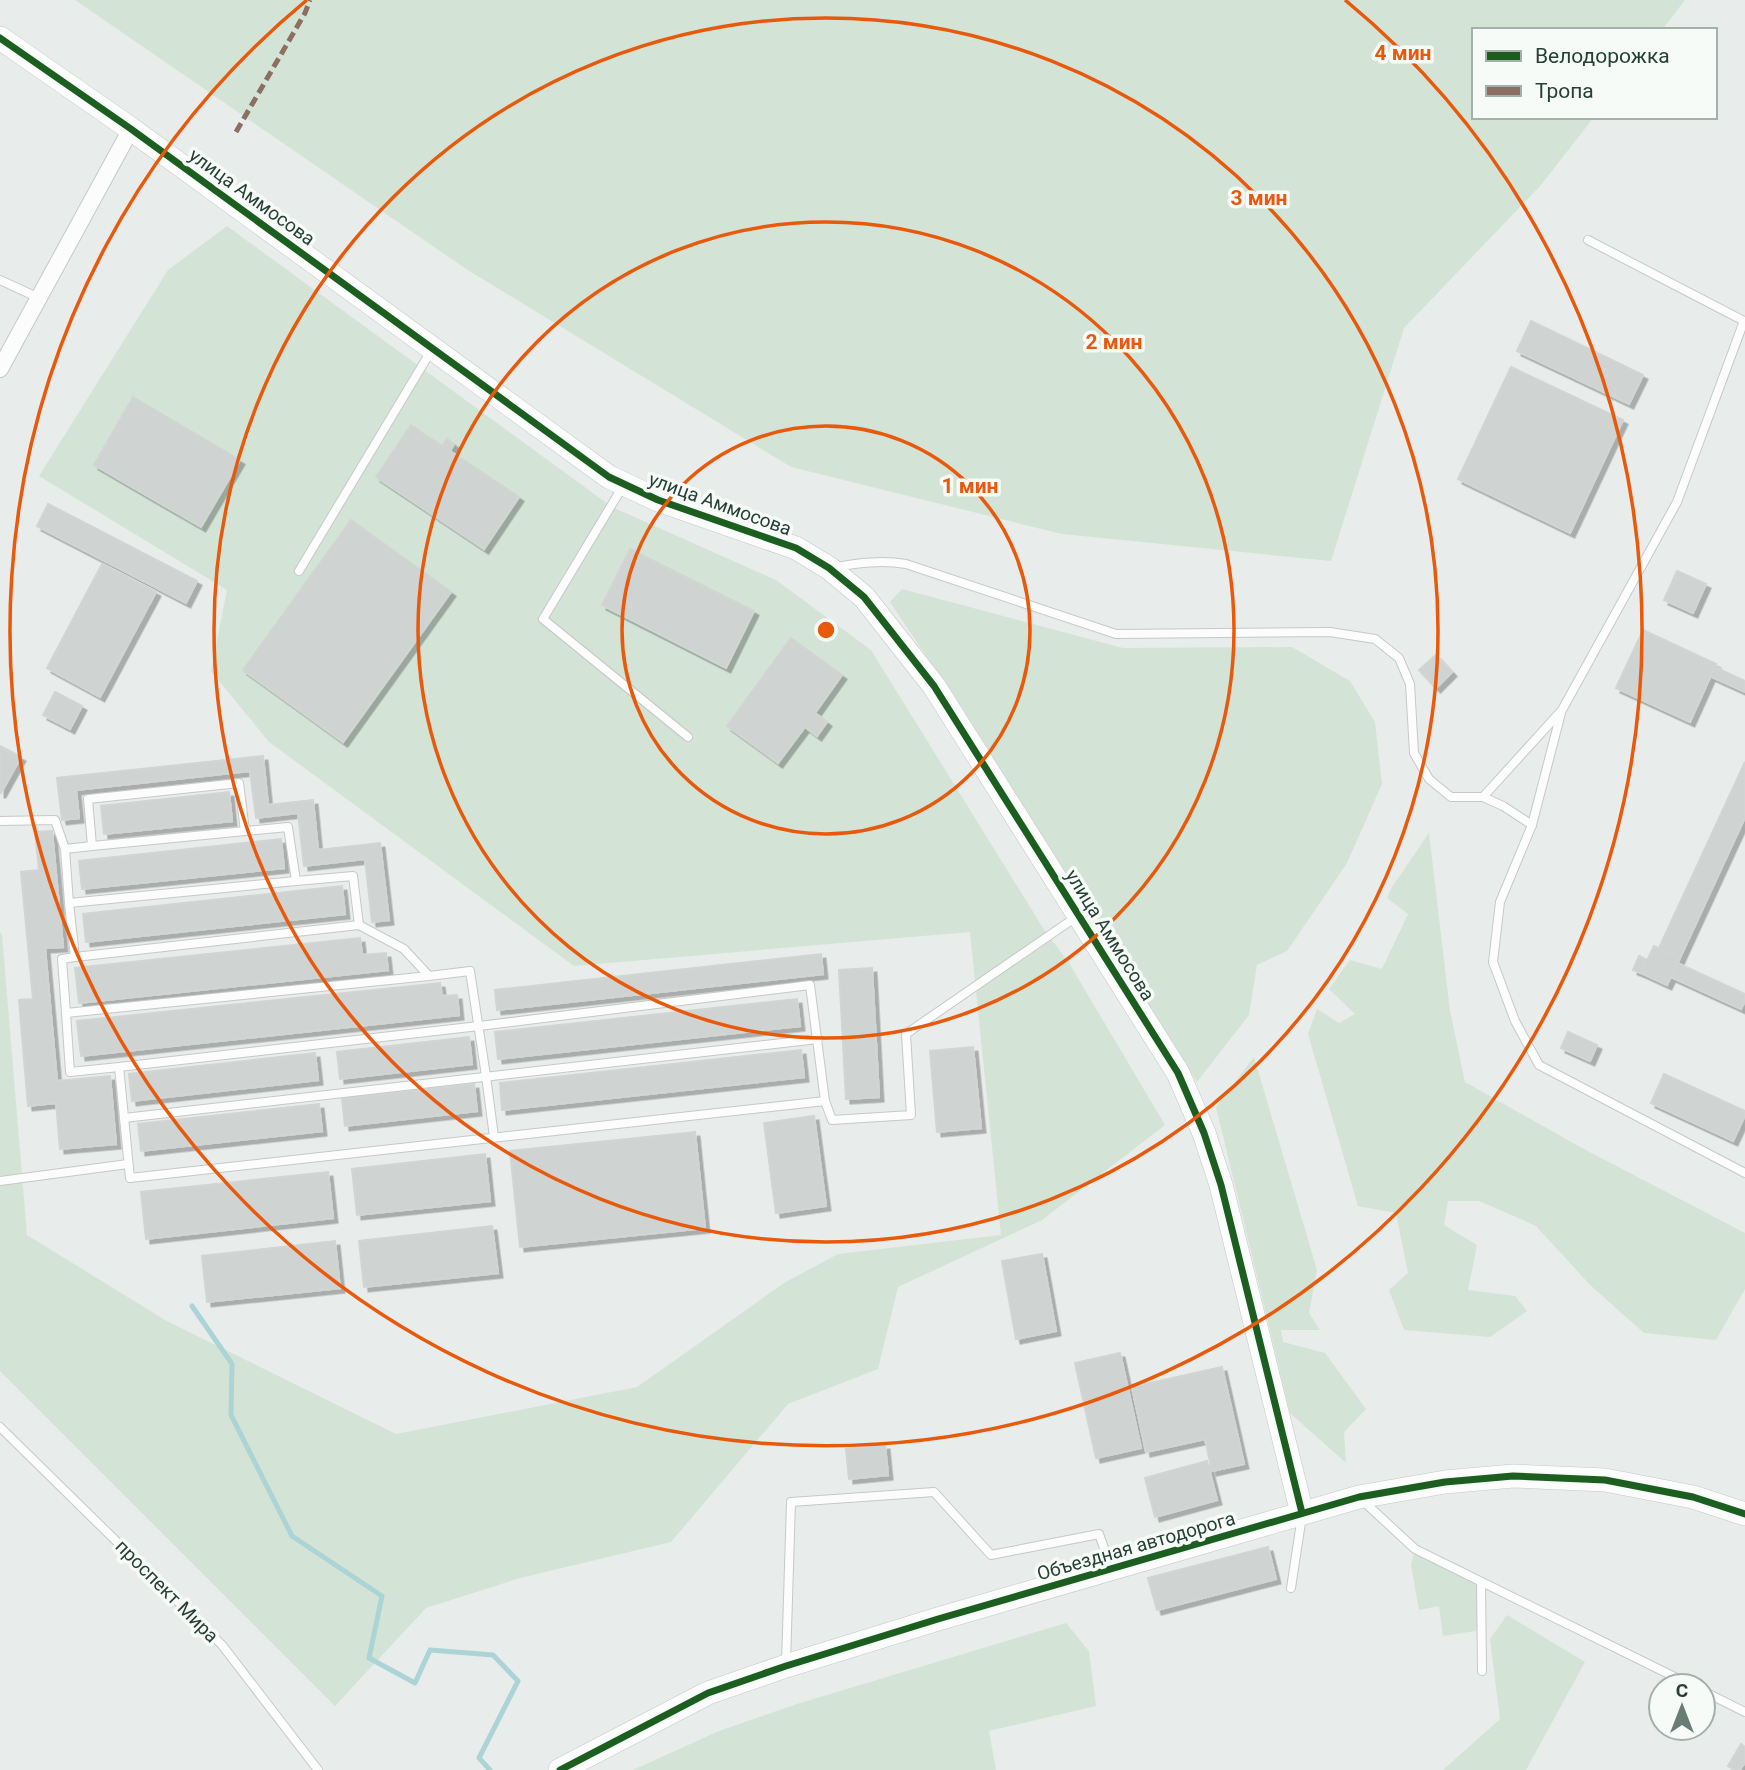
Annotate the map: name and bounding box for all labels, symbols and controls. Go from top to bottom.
legend [1472,28,1717,119]
text: 4 мин [1375,41,1432,65]
text: Велодорожка [1535,44,1670,68]
text: Тропа [1535,79,1594,103]
street label: улица Аммосова [184,144,320,250]
text: 3 мин [1231,186,1288,210]
text: 2 мин [1086,330,1143,354]
street label: улица Аммосова [645,467,795,541]
text: 1 мин [942,474,999,498]
centre of rings [814,618,838,642]
street label: улица Аммосова [1060,865,1160,1005]
street label: Объездная автодорога [1034,1507,1238,1585]
street label: проспект Мира [111,1535,223,1647]
north arrow [1647,1672,1717,1742]
text: С [1676,1679,1688,1702]

